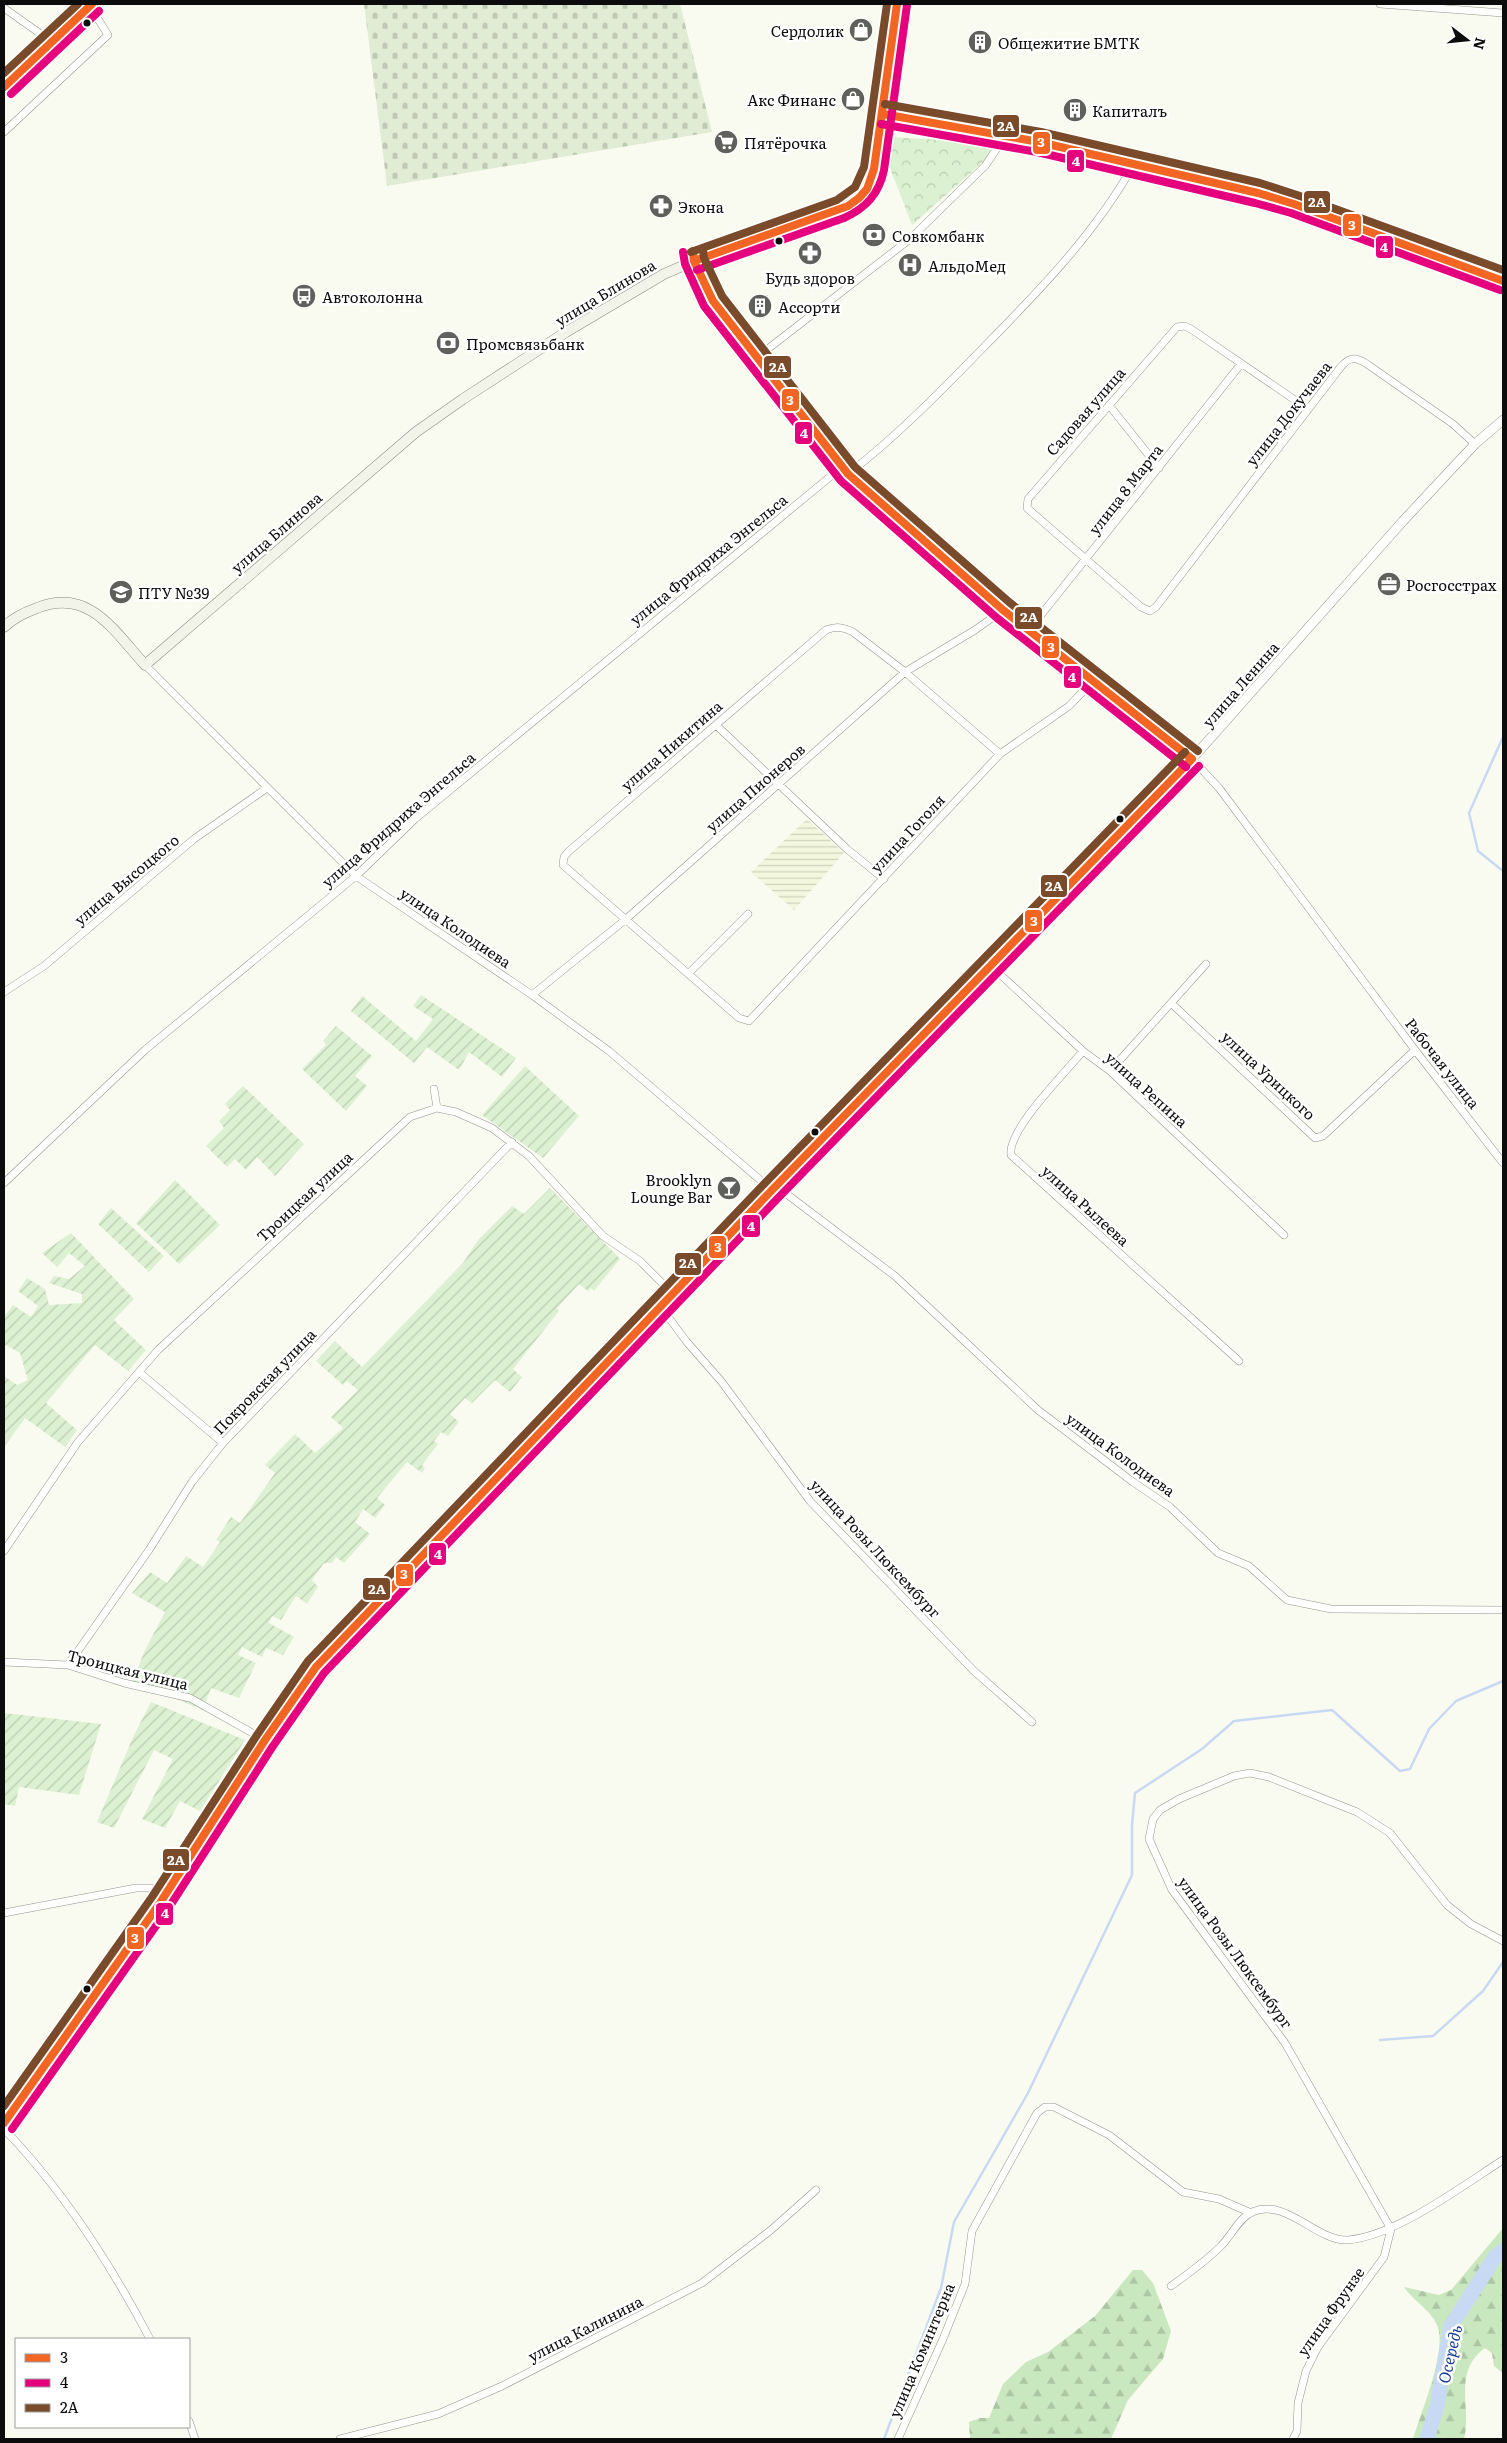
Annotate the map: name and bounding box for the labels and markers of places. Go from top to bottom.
shop icon: Сердолик [848,17,874,43]
unlabelled marker [82,18,92,28]
place label: Сердолик [771,19,844,42]
building icon: Общежитие БМТК [967,29,993,55]
place label: Общежитие БМТК [998,31,1140,54]
shop icon: Акс Финанс [840,86,866,112]
place label: Акс Финанс [747,88,837,111]
building icon: Капиталъ [1062,97,1088,123]
place label: Капиталъ [1092,99,1168,122]
supermarket icon: Пятёрочка [713,129,739,155]
place label: Пятёрочка [744,131,828,154]
pharmacy icon: Экона [648,193,674,219]
place label: Экона [678,195,725,218]
bank icon: Совкомбанк [861,222,887,248]
place label: Совкомбанк [892,224,984,247]
unlabelled marker [774,236,784,246]
pharmacy icon: Будь здоров [797,240,823,266]
hospital icon: АльдоМед [897,252,923,278]
place label: АльдоМед [928,254,1006,277]
place label: Будь здоров [765,266,855,289]
bus stop icon: Автоколонна [291,283,317,309]
place label: Автоколонна [322,285,424,308]
building icon: Ассорти [747,293,773,319]
place label: Ассорти [778,295,840,318]
bank icon: Промсвязьбанк [435,330,461,356]
place label: Промсвязьбанк [466,332,585,355]
office icon: Росгосстрах [1376,571,1402,597]
place label: Росгосстрах [1406,573,1497,596]
school or university icon: ПТУ №39 [108,579,134,605]
place label: ПТУ №39 [138,581,210,604]
unlabelled marker [1115,814,1125,824]
unlabelled marker [810,1127,820,1137]
place label: Brooklyn Lounge Bar [631,1168,712,1208]
bar icon: Brooklyn Lounge Bar [716,1175,742,1201]
unlabelled marker [82,1984,92,1994]

